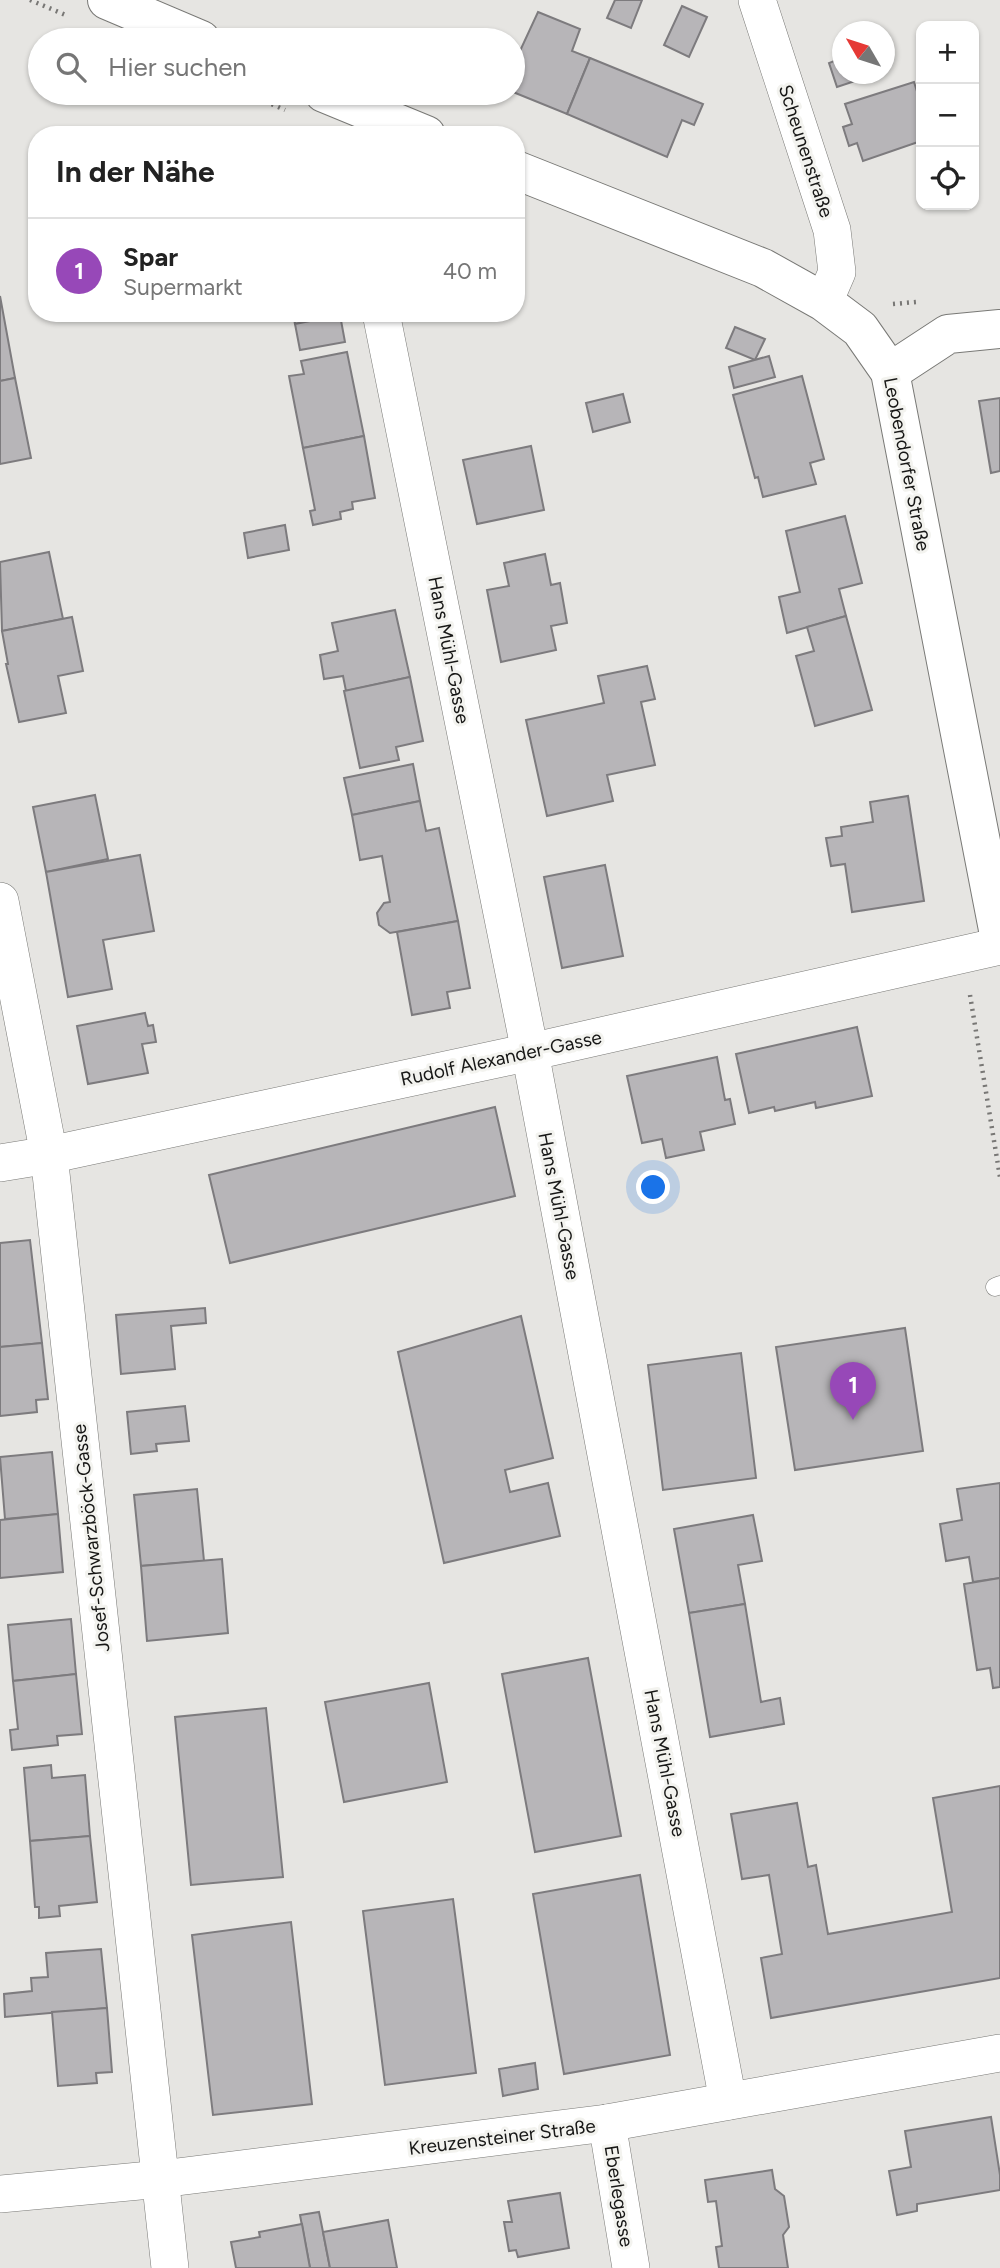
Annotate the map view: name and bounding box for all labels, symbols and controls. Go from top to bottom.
north arrow [832,21,895,84]
map controls [916,21,979,210]
button: + [916,21,979,84]
search box [28,28,525,105]
icon: search [52,48,90,86]
text: Hier suchen [108,51,247,83]
street label: Scheunenstraße [774,82,838,220]
button: − [916,84,979,147]
button: locate [916,147,979,210]
text: In der Nähe [56,153,215,190]
text: Spar [123,241,178,273]
text: 1 [74,257,84,285]
text: 40 m [443,257,497,285]
text: Supermarkt [123,273,243,301]
street label: Leobendorfer Straße [879,375,935,553]
street label: Hans Mühl-Gasse [423,574,475,726]
street label: Rudolf Alexander-Gasse [398,1025,604,1091]
street label: Hans Mühl-Gasse [533,1130,585,1282]
your location [636,1170,670,1204]
pin: 1 [830,1362,876,1420]
street label: Josef-Schwarzböck-Gasse [68,1423,114,1653]
street label: Hans Mühl-Gasse [639,1687,691,1839]
street label: Kreuzensteiner Straße [407,2114,597,2160]
street label: Eberlegasse [600,2144,638,2248]

